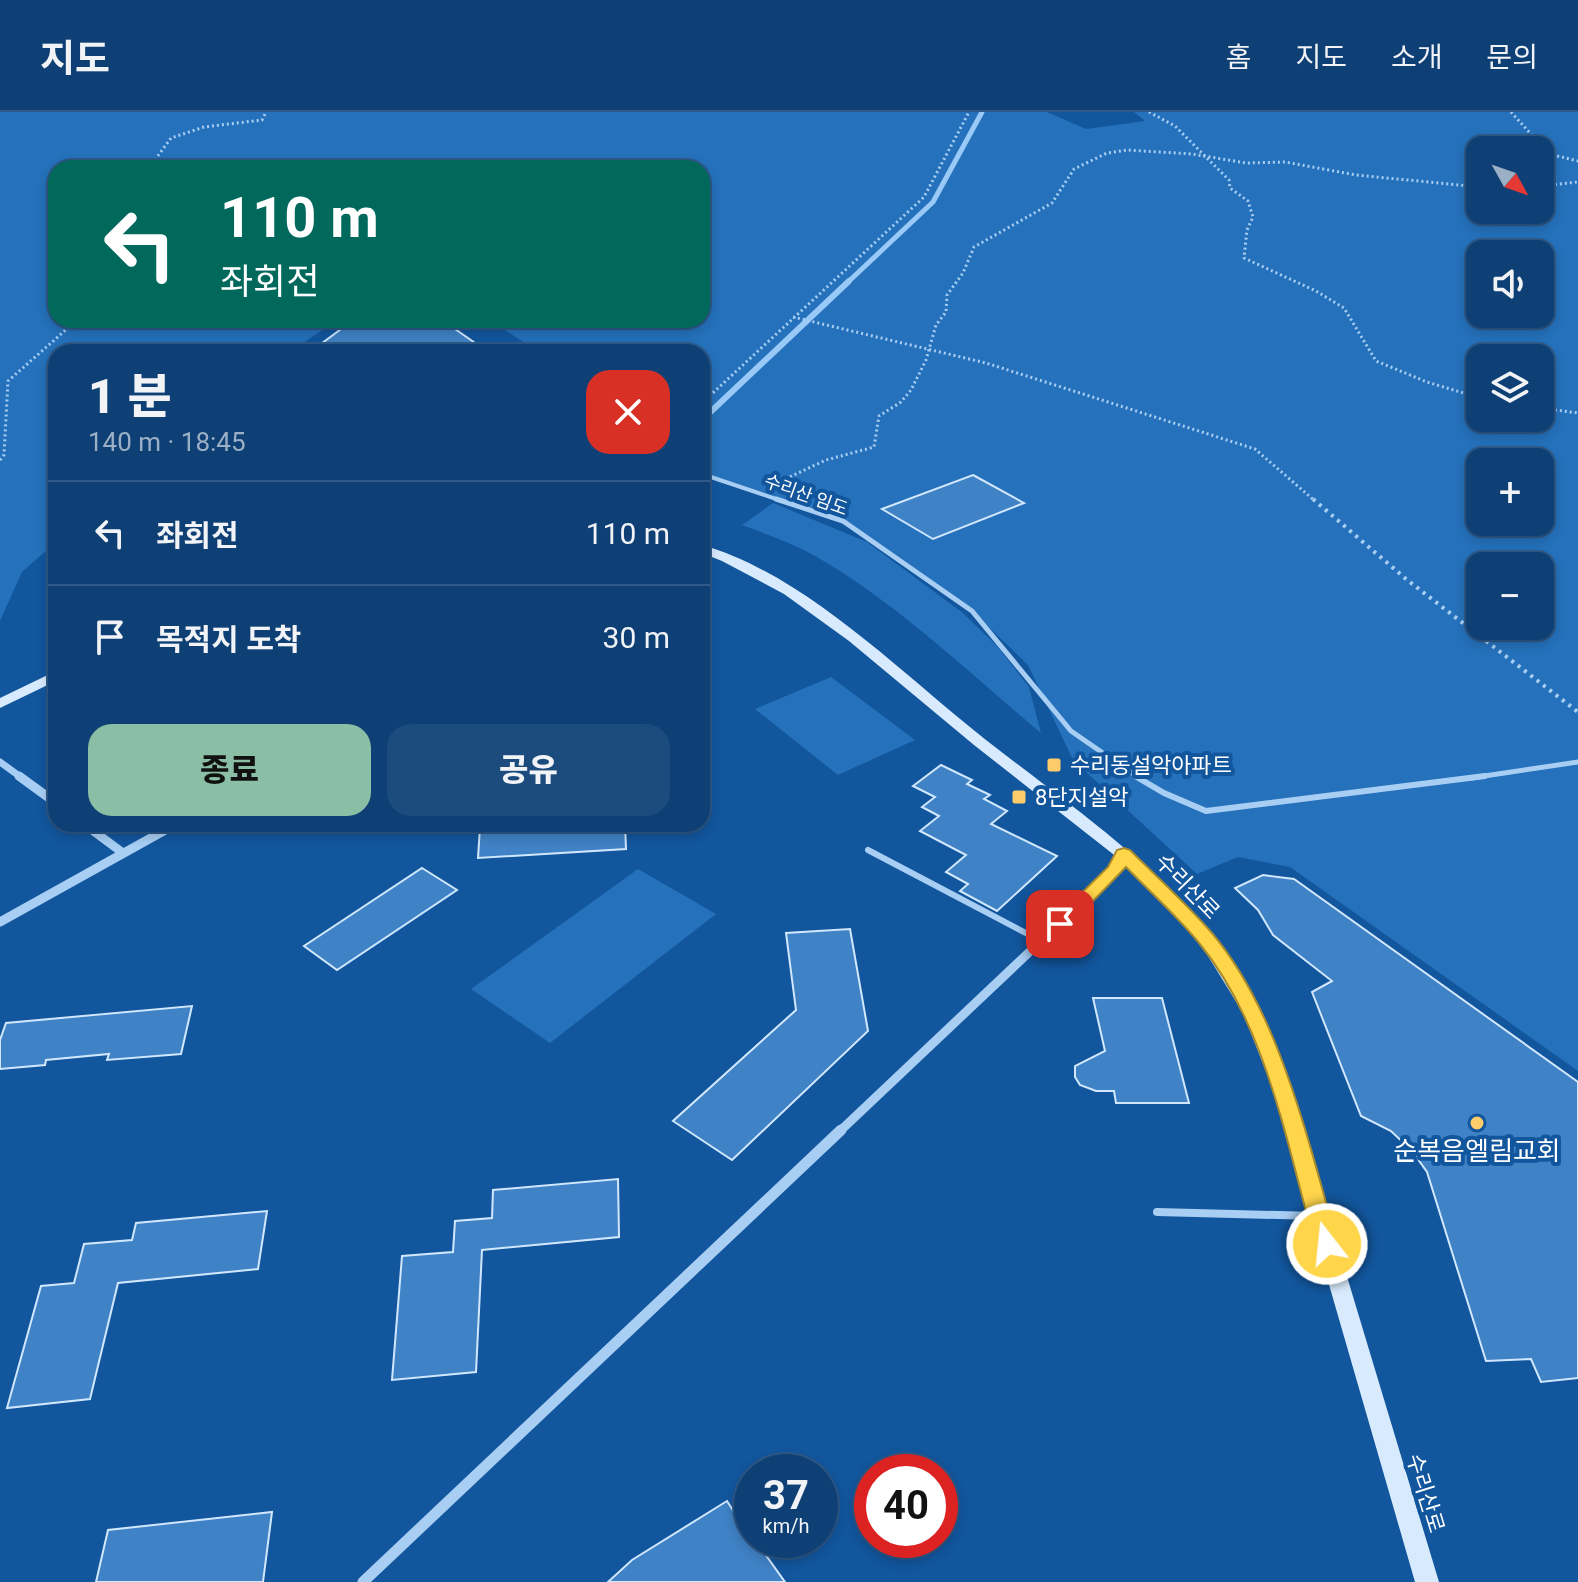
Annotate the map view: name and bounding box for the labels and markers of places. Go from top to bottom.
place label: 수리동설악아파트 [1070,753,1232,778]
marker: 수리동설악아파트 [1045,756,1063,774]
place label: 8단지설악 [1035,785,1128,810]
marker: 8단지설악 [1010,788,1028,806]
pin [1026,890,1094,958]
marker: 순복음엘림교회 [1468,1114,1486,1132]
place label: 순복음엘림교회 [1393,1136,1561,1166]

